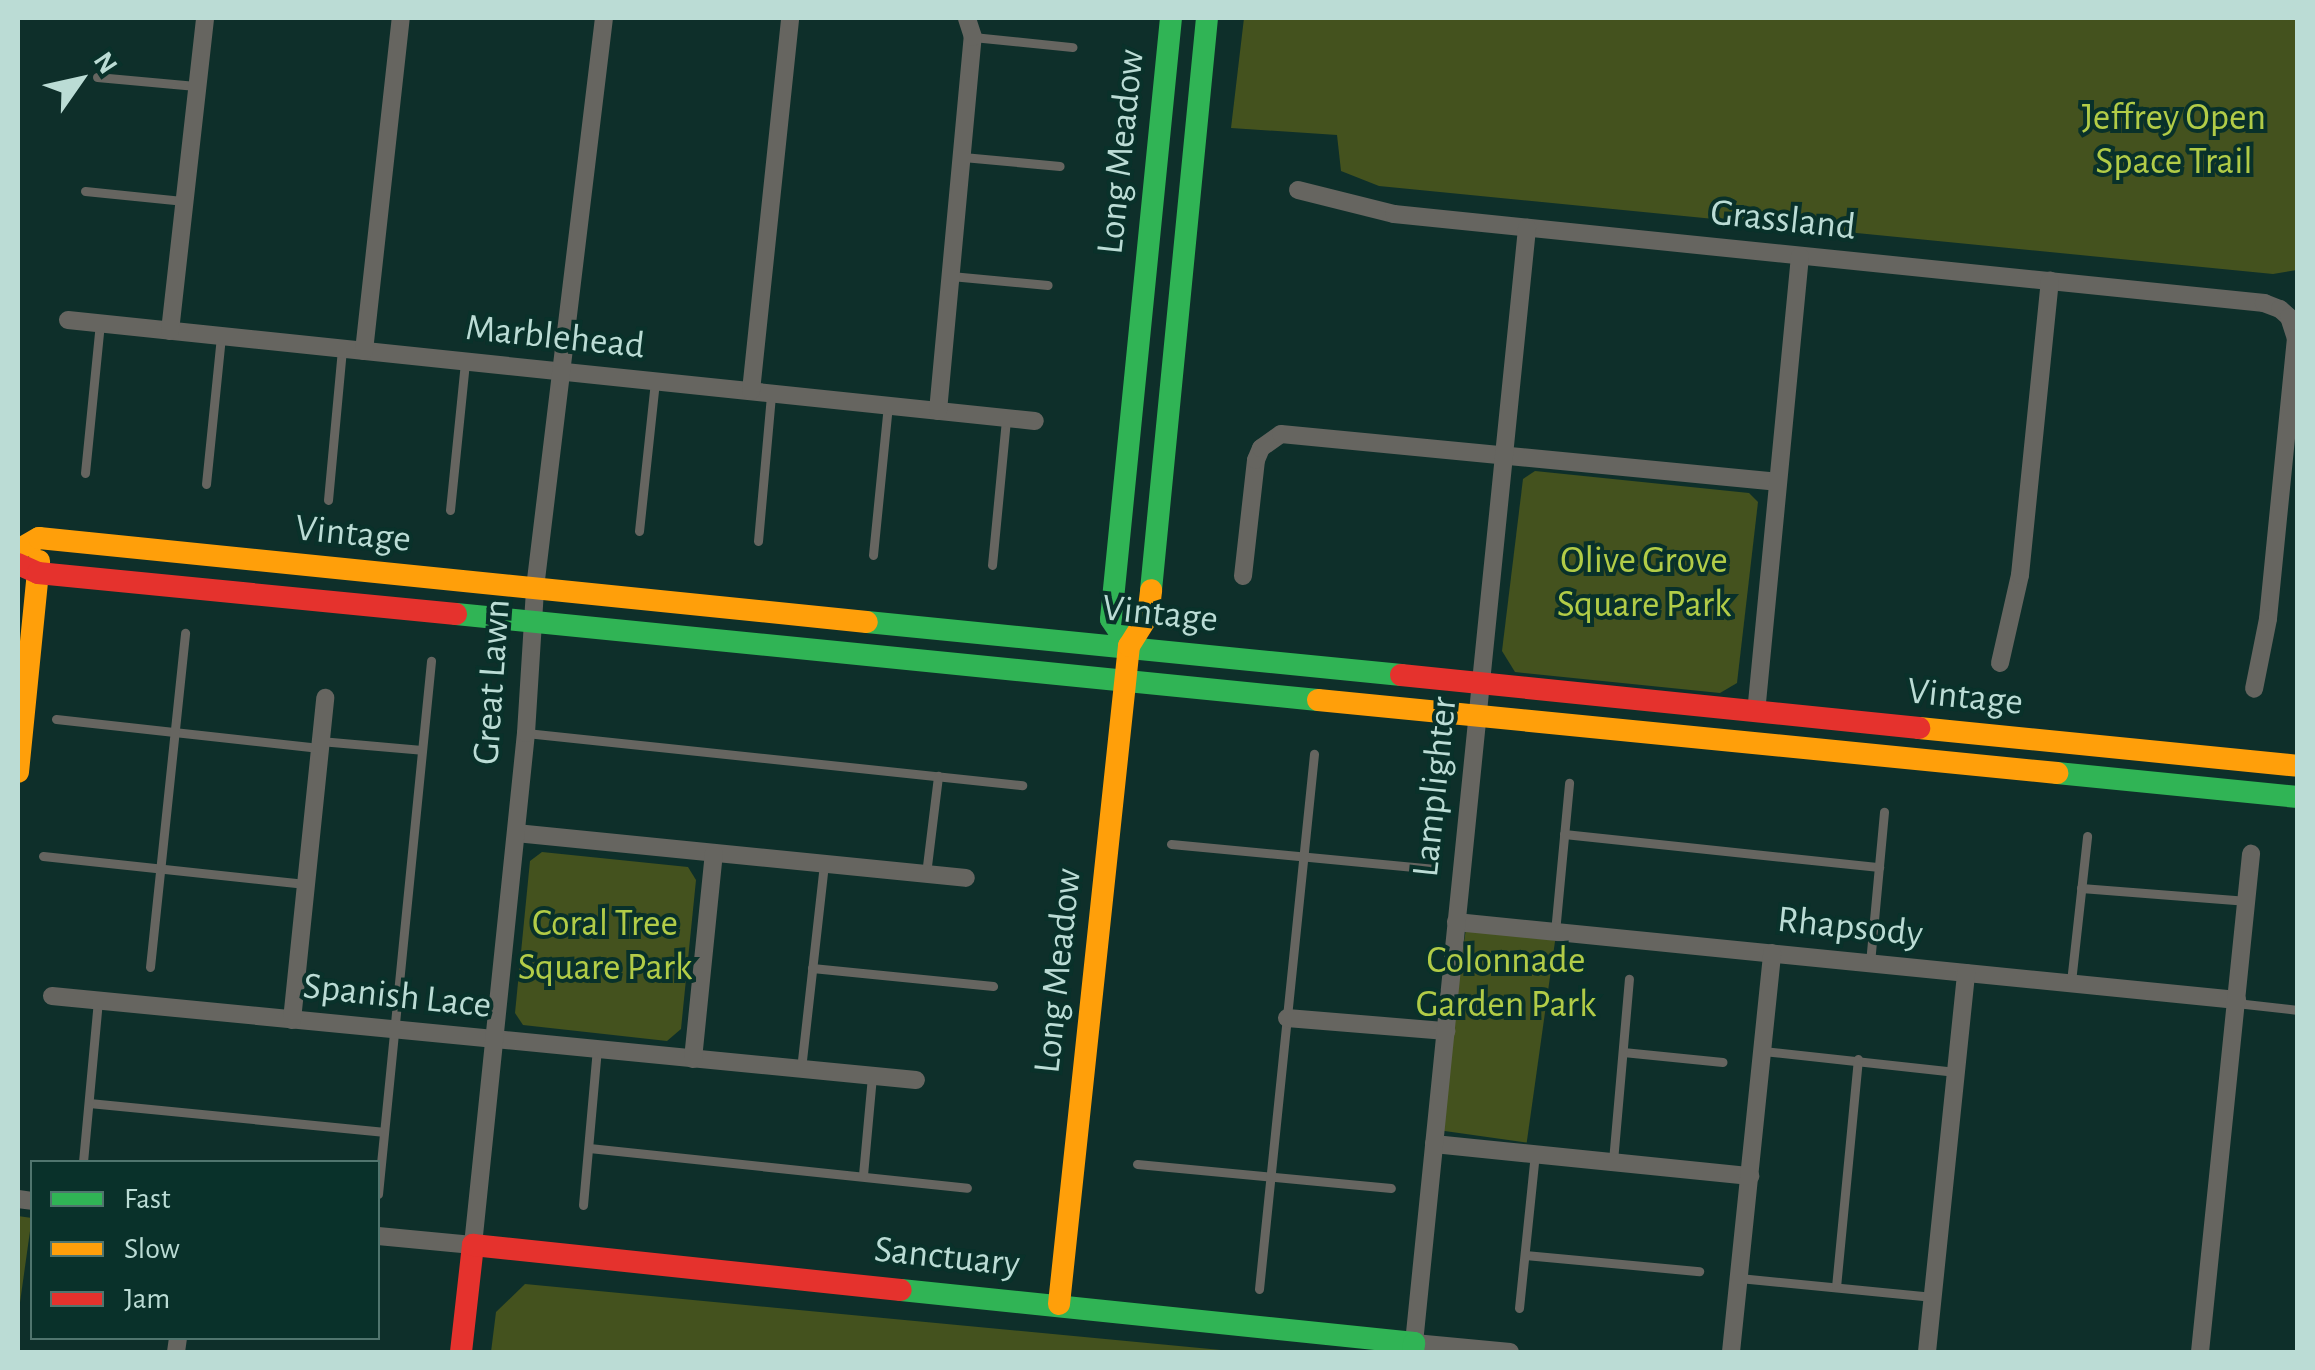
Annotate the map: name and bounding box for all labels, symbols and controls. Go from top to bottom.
north arrow [30,30,130,130]
text: N [88,47,122,79]
street label: Long Meadow [1089,47,1155,257]
park label: Jeffrey Open Space Trail [2082,96,2266,185]
street label: Grassland [1708,191,1858,251]
street label: Marblehead [463,306,647,370]
street label: Vintage [293,506,413,564]
park label: Olive Grove Square Park [1557,539,1731,628]
street label: Vintage [1100,586,1220,644]
street label: Great Lawn [464,598,522,766]
street label: Vintage [1905,669,2025,727]
street label: Lamplighter [1404,695,1468,879]
street label: Long Meadow [1026,866,1092,1076]
street label: Rhapsody [1775,898,1925,958]
park label: Coral Tree Square Park [518,902,692,992]
park label: Colonnade Garden Park [1416,939,1596,1028]
street label: Spanish Lace [301,964,493,1030]
legend [30,1160,380,1340]
text: Fast [124,1184,171,1214]
street label: Sanctuary [872,1228,1022,1288]
text: Slow [124,1234,180,1264]
text: Jam [124,1284,170,1314]

